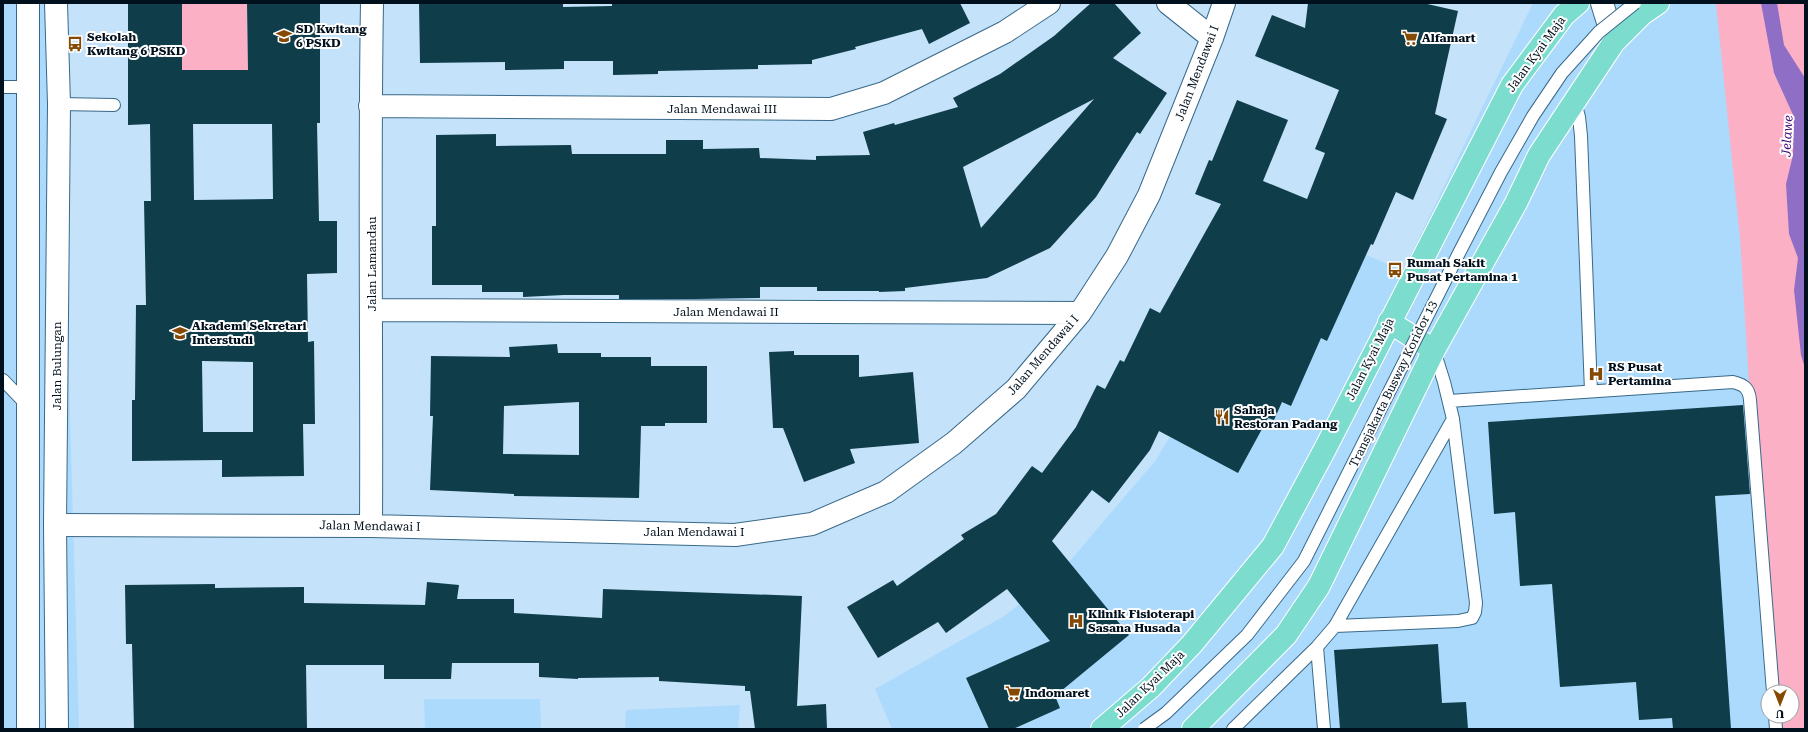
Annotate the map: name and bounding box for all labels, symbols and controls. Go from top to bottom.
street label: Jalan Kyai Maja [1504,13,1568,95]
place label: SD Kwitang 6 PSKD [296,22,367,50]
street label: Jalan Mendawai I [1172,23,1222,123]
school or university icon: SD Kwitang 6 PSKD [275,27,293,45]
supermarket icon: Alfamart [1401,29,1419,47]
place label: Sekolah Kwitang 6 PSKD [87,30,186,58]
place label: Alfamart [1422,31,1476,45]
bus stop icon: Sekolah Kwitang 6 PSKD [66,35,84,53]
street label: Jalan Mendawai III [667,102,777,116]
water label: Jelawe [1778,114,1796,158]
street label: Jalan Lamandau [365,216,379,311]
place label: Rumah Sakit Pusat Pertamina 1 [1407,256,1518,284]
bus stop icon: Rumah Sakit Pusat Pertamina 1 [1386,261,1404,279]
street label: Transjakarta Busway Koridor 13 [1346,298,1440,470]
street label: Jalan Mendawai II [673,305,779,319]
street label: Jalan Mendawai I [1005,312,1081,398]
street label: Jalan Kyai Maja [1343,315,1397,402]
place label: Akademi Sekretari Interstudi [192,319,306,347]
street label: Jalan Bulungan [50,321,64,411]
school or university icon: Akademi Sekretari Interstudi [171,324,189,342]
place label: RS Pusat Pertamina [1608,360,1671,388]
hospital icon: RS Pusat Pertamina [1587,365,1605,383]
place label: Sahaja Restoran Padang [1234,403,1338,431]
restaurant icon: Sahaja Restoran Padang [1213,408,1231,426]
street label: Jalan Mendawai I [319,518,421,534]
street label: Jalan Mendawai I [643,525,745,539]
place label: Klinik Fisioterapi Sasana Husada [1088,607,1194,635]
hospital icon: Klinik Fisioterapi Sasana Husada [1067,612,1085,630]
street label: Jalan Kyai Maja [1113,647,1188,720]
supermarket icon: Indomaret [1004,684,1022,702]
north arrow [1760,684,1800,724]
place label: Indomaret [1025,686,1090,700]
text: U [1775,707,1784,720]

